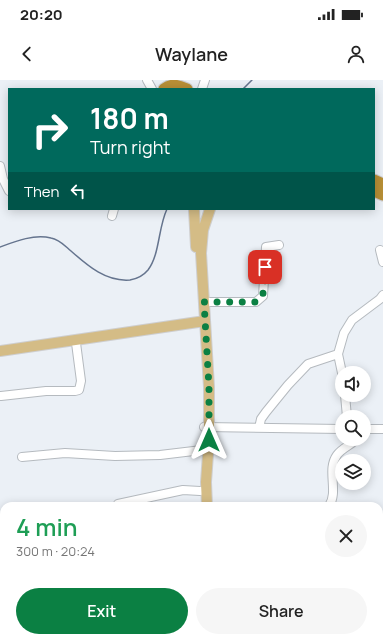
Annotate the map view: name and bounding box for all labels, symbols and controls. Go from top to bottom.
text: 20:20 [20,4,63,25]
text: Waylane [155,42,228,66]
icon: back [16,43,38,65]
icon: person [345,43,367,65]
text: 180 m [90,99,169,137]
icon: right [24,104,76,156]
text: Turn right [90,135,171,159]
icon: left [67,180,89,202]
text: Then [24,181,59,202]
pin [248,250,282,284]
icon: arrive [254,256,276,278]
map controls [335,366,371,490]
button: sound [335,366,371,402]
button: search [335,410,371,446]
position arrow [188,419,230,461]
button: layers [335,454,371,490]
text: 4 min [16,510,78,543]
button: close [325,515,367,557]
text: 300 m · 20:24 [16,542,95,560]
button: Exit [16,588,188,634]
button: Share [196,588,367,634]

